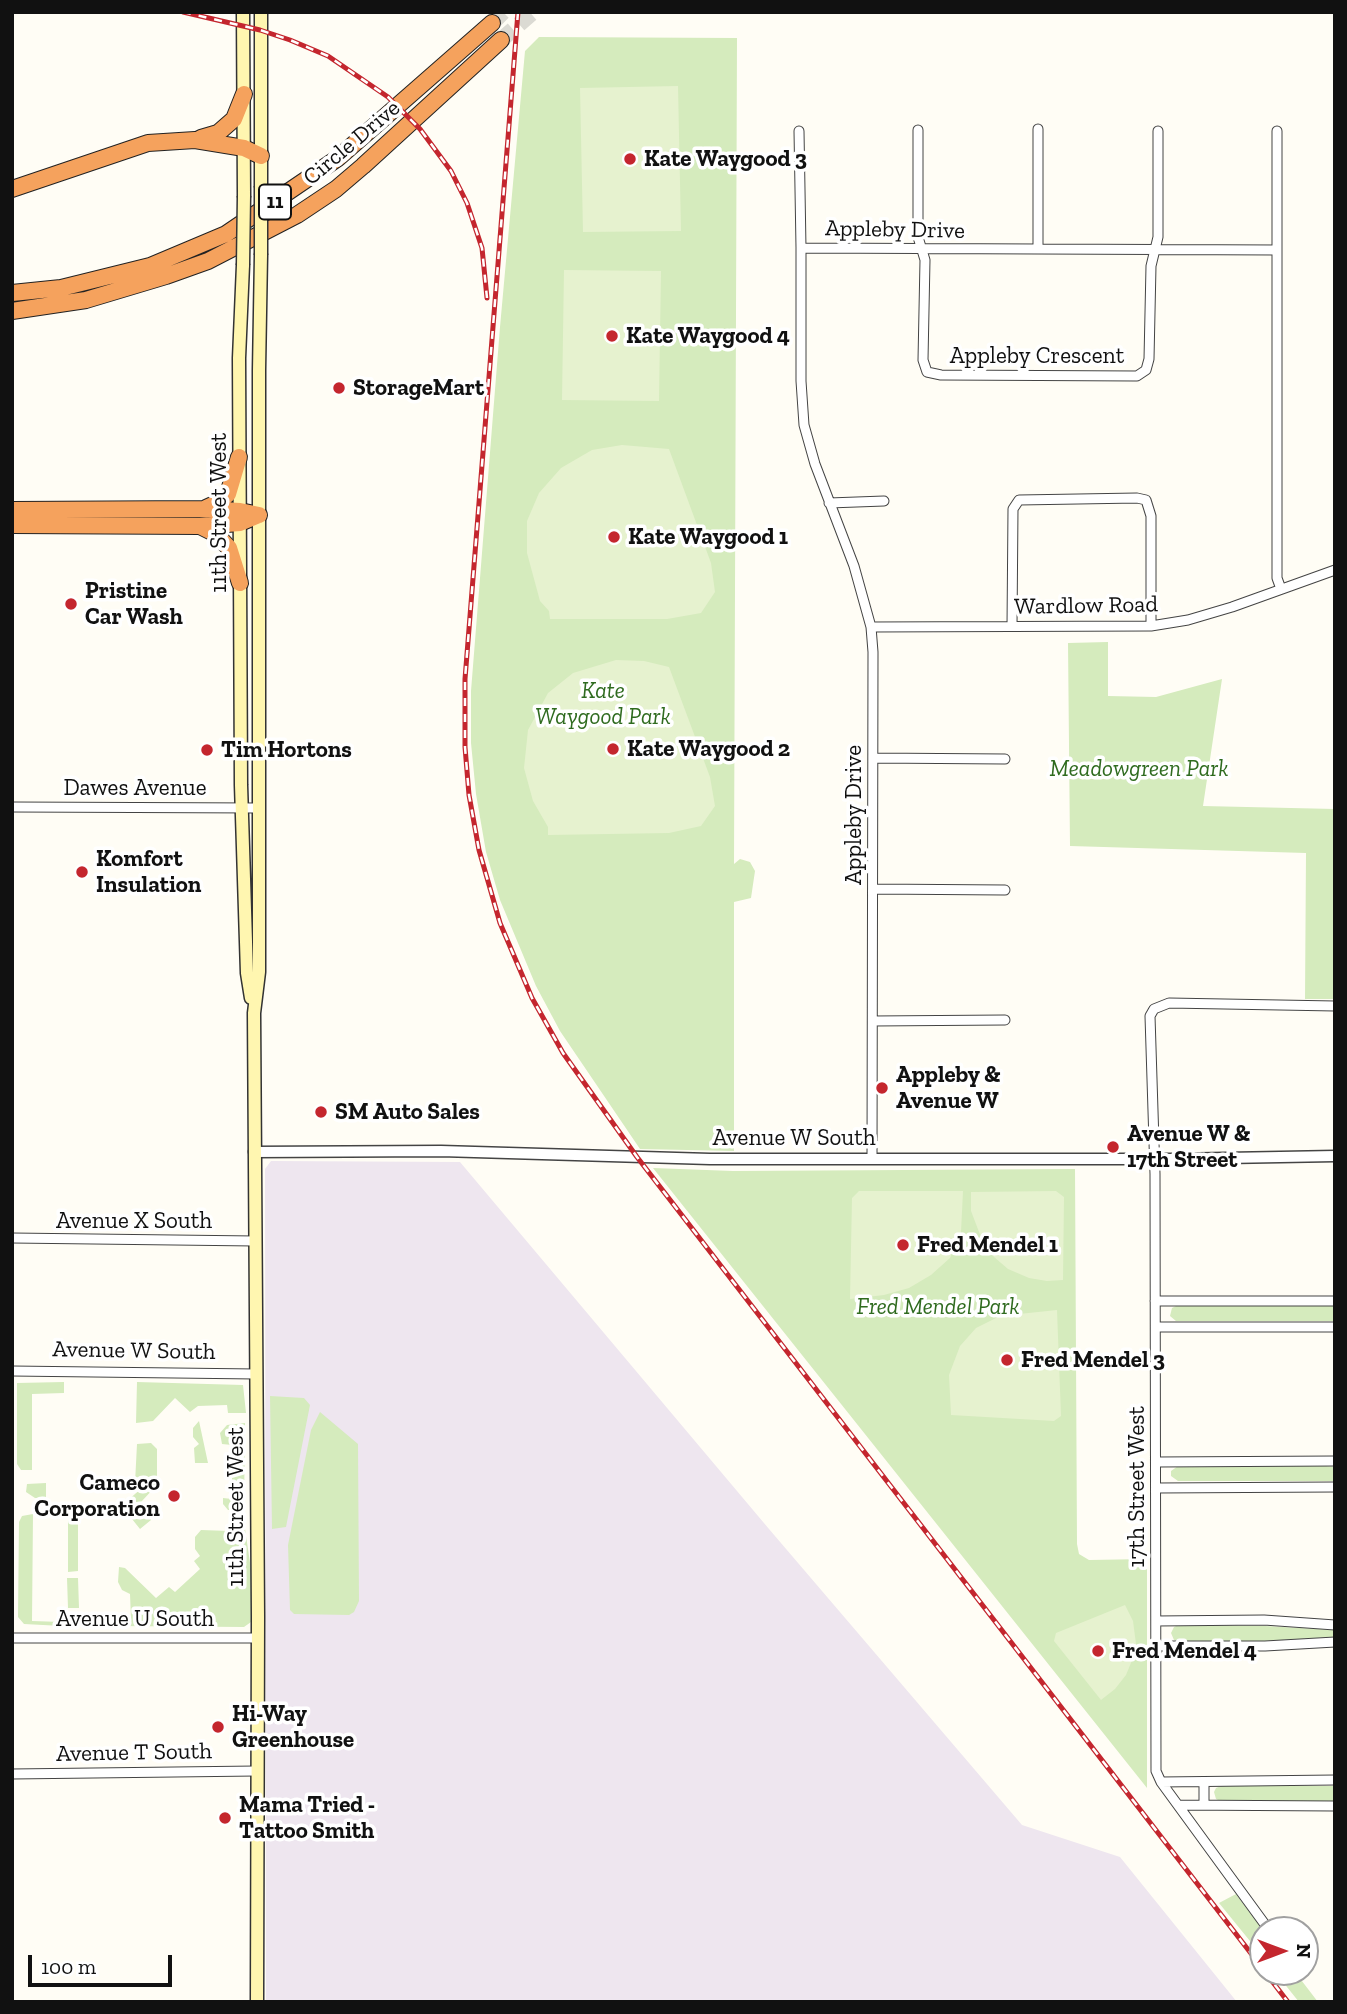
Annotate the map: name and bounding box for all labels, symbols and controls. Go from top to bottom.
street label: Circle Drive [298,95,406,191]
place label: Kate Waygood 3 [644,145,807,173]
marker: Kate Waygood 3 [622,151,638,167]
road number: 11 [259,184,291,220]
street label: Appleby Drive [825,215,965,245]
place label: Kate Waygood 4 [626,322,790,350]
marker: Kate Waygood 4 [604,328,620,344]
street label: Appleby Crescent [950,342,1124,370]
place label: StorageMart [353,374,484,402]
marker: StorageMart [331,380,347,396]
street label: 11th Street West [205,433,233,593]
place label: Kate Waygood 1 [628,523,788,551]
marker: Kate Waygood 1 [606,529,622,545]
place label: Pristine Car Wash [85,577,183,631]
street label: Wardlow Road [1014,591,1158,621]
marker: Pristine Car Wash [63,596,79,612]
park label: Kate Waygood Park [535,677,671,731]
place label: Kate Waygood 2 [627,735,790,763]
place label: Tim Hortons [221,736,352,764]
marker: Kate Waygood 2 [605,741,621,757]
marker: Tim Hortons [199,742,215,758]
street label: Appleby Drive [840,745,868,885]
park label: Meadowgreen Park [1050,755,1228,783]
street label: Dawes Avenue [63,774,207,802]
place label: Komfort Insulation [96,845,202,899]
marker: Komfort Insulation [74,864,90,880]
place label: Appleby & Avenue W [896,1061,1000,1115]
marker: Appleby & Avenue W [874,1080,890,1096]
place label: SM Auto Sales [335,1098,480,1126]
marker: SM Auto Sales [313,1104,329,1120]
place label: Avenue W & 17th Street [1127,1120,1250,1174]
street label: Avenue W South [712,1124,876,1152]
marker: Avenue W & 17th Street [1105,1139,1121,1155]
street label: Avenue X South [56,1207,212,1235]
place label: Fred Mendel 1 [917,1231,1058,1259]
marker: Fred Mendel 1 [895,1237,911,1253]
park label: Fred Mendel Park [856,1293,1020,1321]
street label: Avenue W South [52,1336,216,1366]
place label: Fred Mendel 3 [1021,1346,1165,1374]
marker: Fred Mendel 3 [999,1352,1015,1368]
street label: 17th Street West [1123,1406,1151,1568]
street label: 11th Street West [222,1427,250,1587]
place label: Cameco Corporation [34,1469,160,1523]
marker: Cameco Corporation [166,1488,182,1504]
street label: Avenue U South [56,1605,214,1633]
place label: Fred Mendel 4 [1112,1637,1257,1665]
marker: Fred Mendel 4 [1090,1643,1106,1659]
place label: Hi-Way Greenhouse [232,1700,354,1754]
marker: Hi-Way Greenhouse [210,1719,226,1735]
street label: Avenue T South [56,1738,212,1768]
place label: Mama Tried - Tattoo Smith [239,1791,375,1845]
marker: Mama Tried - Tattoo Smith [217,1810,233,1826]
north arrow [1249,1916,1319,1986]
scale bar [32,1940,175,1984]
text: N [1292,1944,1315,1958]
text: 100 m [41,1954,96,1979]

